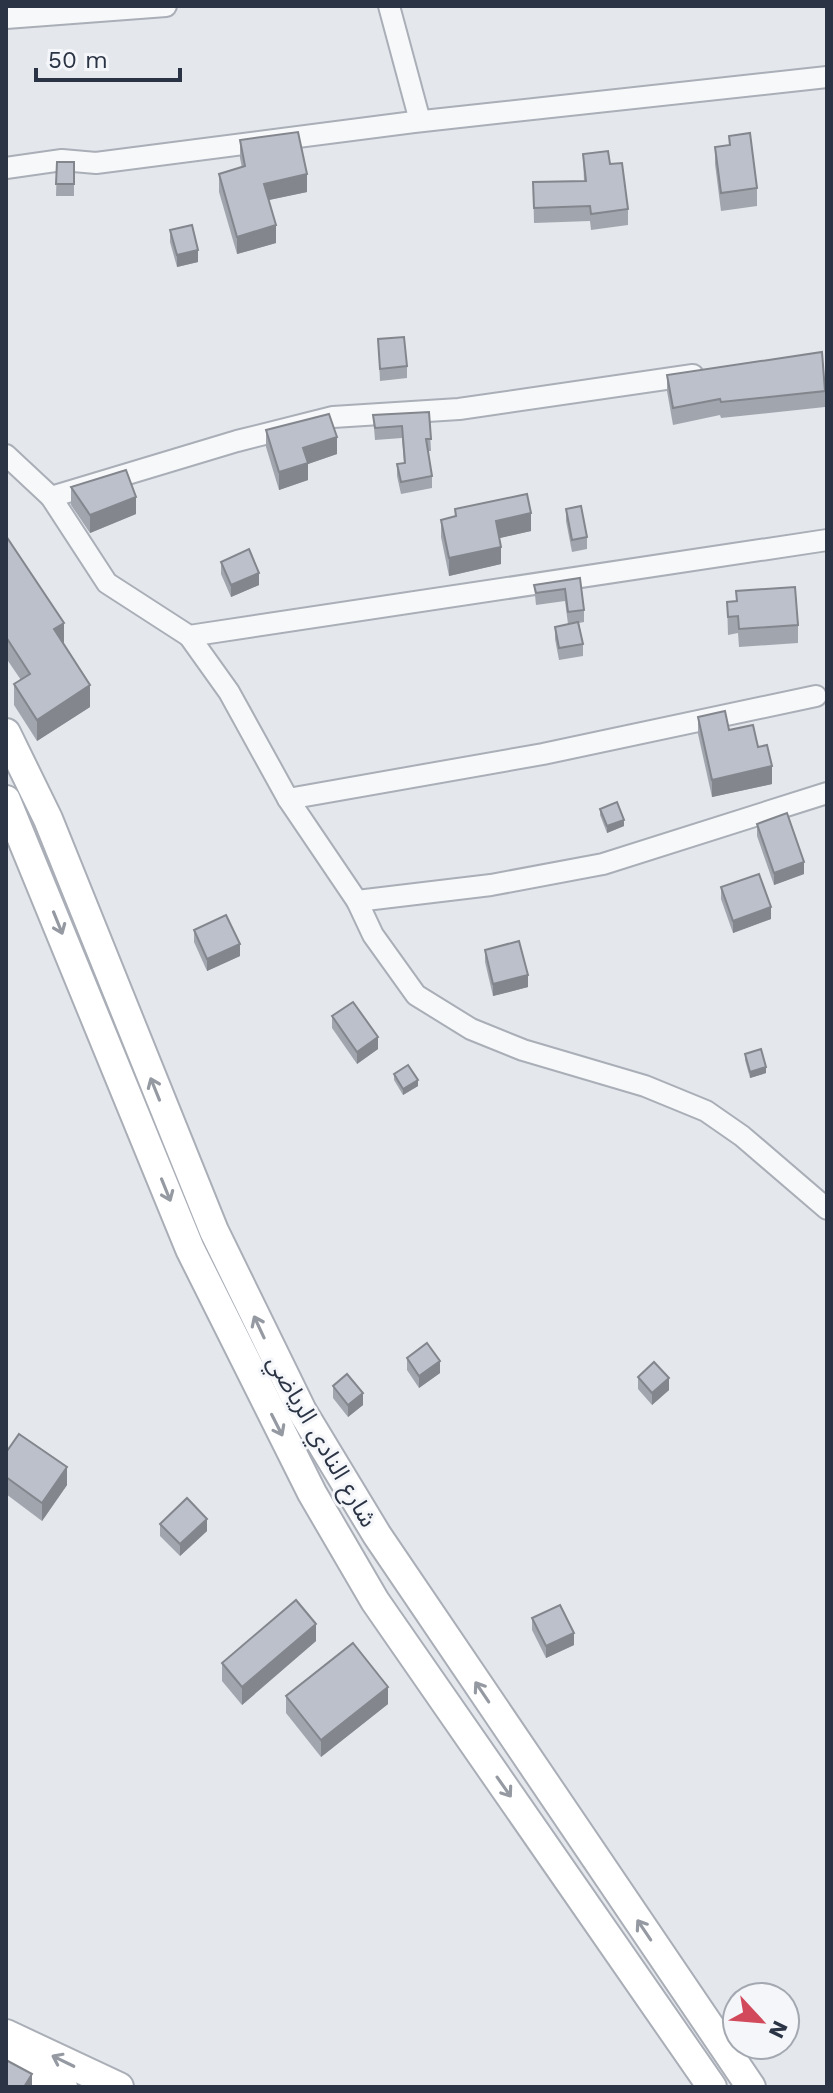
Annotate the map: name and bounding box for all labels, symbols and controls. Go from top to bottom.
scale bar [36,32,180,82]
text: 50 m [48,46,108,74]
one-way arrow [52,910,67,935]
one-way arrow [147,1077,162,1102]
one-way arrow [160,1177,175,1202]
one-way arrow [251,1315,266,1339]
street label: شارع النادي الرياضي [257,1350,383,1534]
one-way arrow [269,1413,285,1437]
one-way arrow [474,1681,490,1703]
one-way arrow [496,1775,512,1797]
one-way arrow [636,1919,652,1941]
north arrow [721,1981,801,2061]
text: N [764,2017,793,2042]
one-way arrow [51,2053,75,2068]

